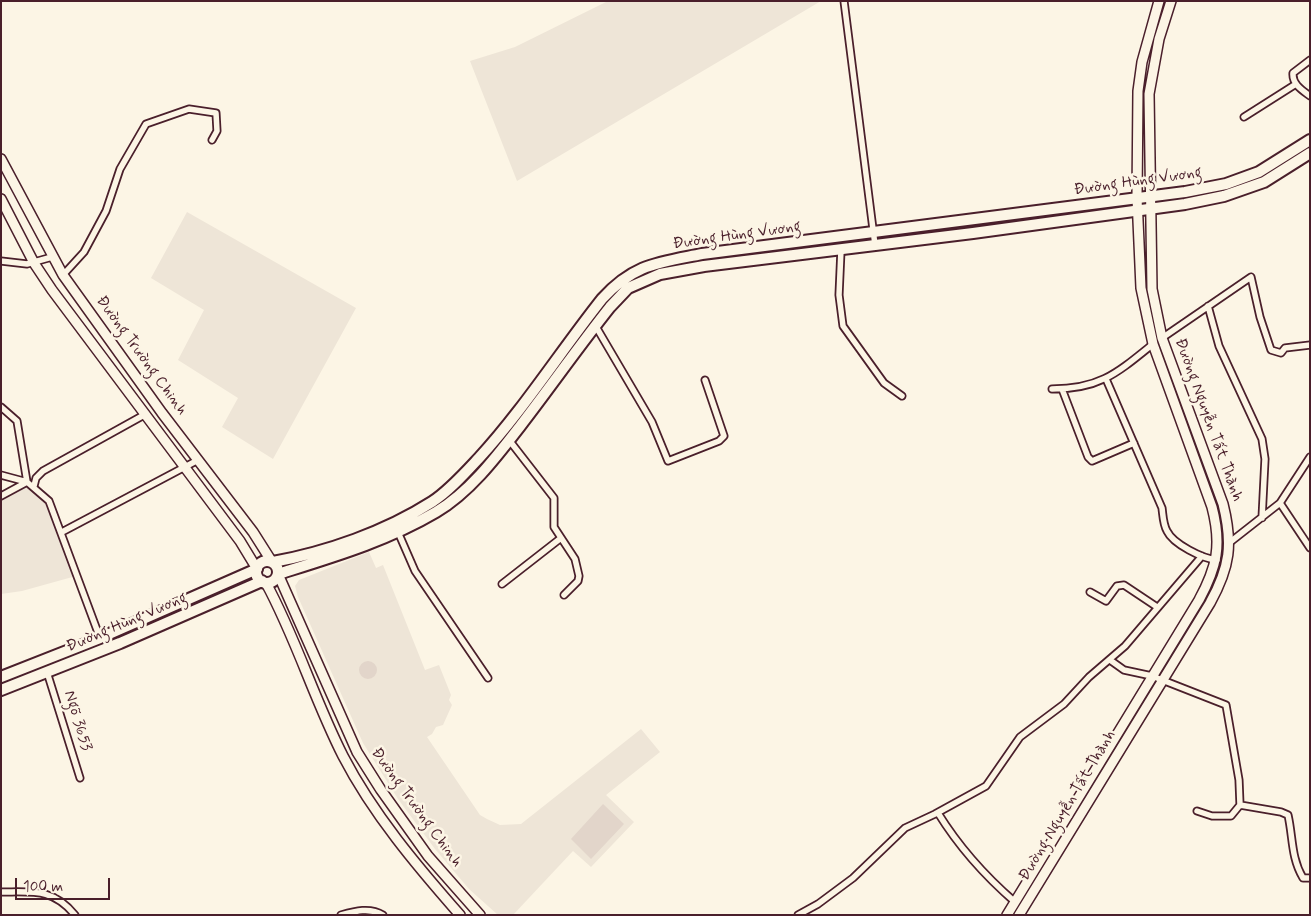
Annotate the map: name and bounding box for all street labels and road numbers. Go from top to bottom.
street label: Đường Hùng Vương [1073,164,1203,200]
street label: Đường Hùng Vương [672,218,802,254]
street label: Đường Trường Chinh [91,292,191,420]
street label: Đường Nguyễn Tất Thành [1170,336,1246,504]
street label: Đường Hùng Vương [64,589,190,657]
street label: Ngõ 3653 [59,688,95,754]
street label: Đường Nguyễn Tất Thành [1015,727,1121,885]
street label: Đường Trường Chinh [366,744,466,872]

